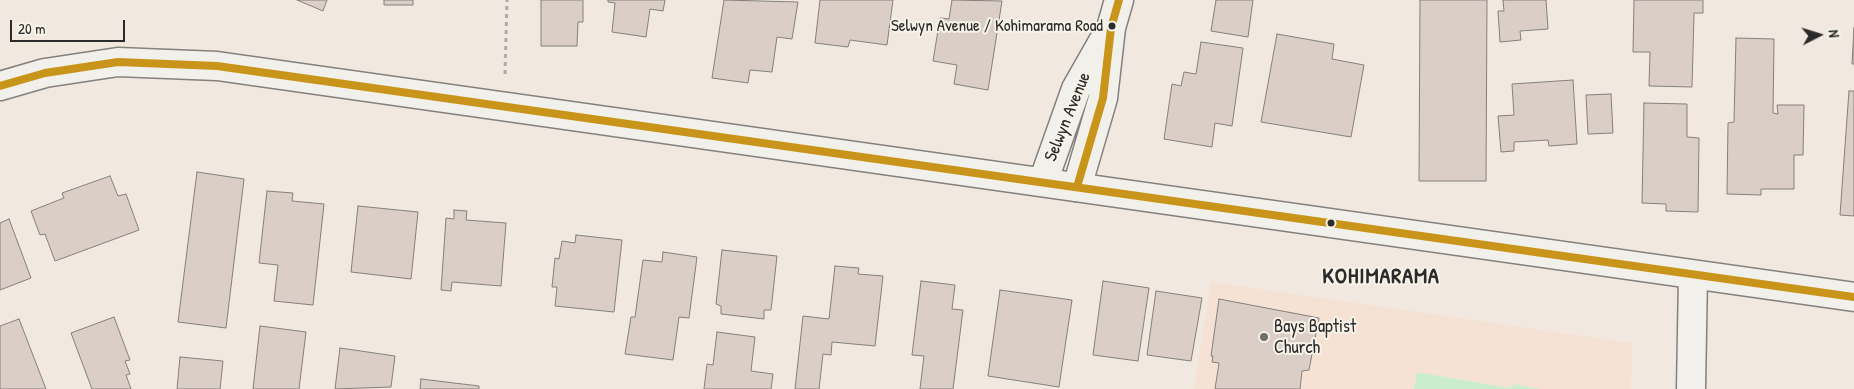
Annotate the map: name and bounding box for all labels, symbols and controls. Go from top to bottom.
scale bar [12,10,128,42]
north arrow [1794,10,1844,60]
place label: Selwyn Avenue / Kohimarama Road [891,16,1103,36]
text: 20 m [18,18,45,39]
marker: Selwyn Avenue / Kohimarama Road [1107,21,1117,31]
text: N [1825,29,1844,38]
street label: Selwyn Avenue [1040,69,1096,165]
unlabelled marker [1326,218,1336,228]
district label: KOHIMARAMA [1321,264,1441,290]
place label: Bays Baptist Church [1274,316,1356,358]
marker: Bays Baptist Church [1258,331,1270,343]

